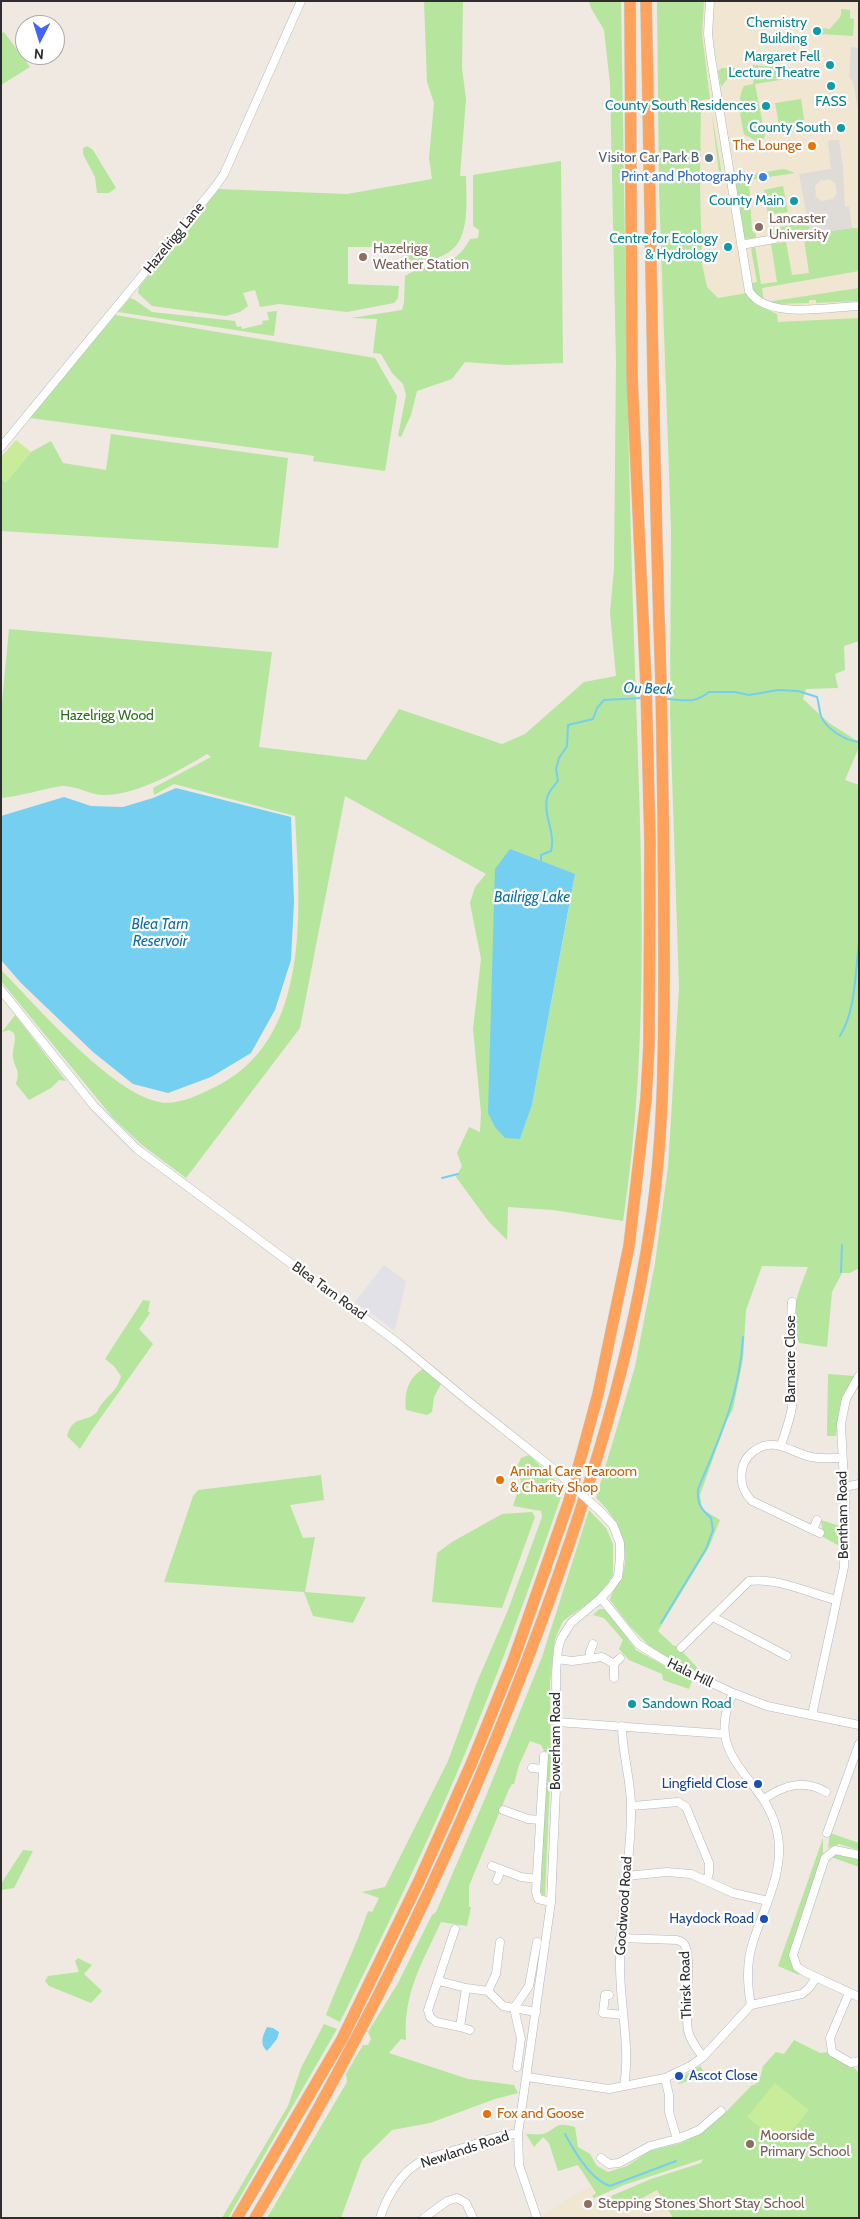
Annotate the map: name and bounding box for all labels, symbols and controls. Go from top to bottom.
north arrow [15,15,65,65]
place label: Chemistry Building [746,15,807,48]
marker: Chemistry Building [811,25,823,37]
text: N [33,45,44,63]
place label: Margaret Fell Lecture Theatre [728,49,820,82]
marker: Margaret Fell Lecture Theatre [824,59,836,71]
marker: FASS [825,80,837,92]
place label: FASS [815,94,847,110]
place label: County South Residences [605,98,756,114]
marker: County South Residences [760,100,772,112]
place label: County South [749,120,831,136]
marker: County South [835,122,847,134]
place label: The Lounge [733,138,802,154]
marker: The Lounge [806,140,818,152]
place label: Visitor Car Park B [599,150,699,166]
marker: Visitor Car Park B [703,152,715,164]
place label: Print and Photography [621,169,753,185]
marker: Print and Photography [757,171,769,183]
place label: County Main [709,193,784,209]
marker: County Main [788,195,800,207]
street label: Hazelrigg Lane [140,199,208,277]
place label: Lancaster University [769,211,829,243]
marker: Lancaster University [753,221,765,233]
place label: Centre for Ecology & Hydrology [609,231,718,264]
place label: Hazelrigg Weather Station [373,241,469,274]
marker: Centre for Ecology & Hydrology [722,241,734,253]
marker: Hazelrigg Weather Station [357,251,369,263]
water label: Ou Beck [623,679,673,699]
park label: Hazelrigg Wood [60,708,154,724]
water label: Bailrigg Lake [494,889,570,907]
water label: Blea Tarn Reservoir [132,916,188,951]
street label: Blea Tarn Road [289,1258,369,1324]
street label: Barnacre Close [783,1315,799,1403]
place label: Animal Care Tearoom & Charity Shop [510,1464,637,1496]
street label: Bentham Road [834,1471,852,1559]
marker: Animal Care Tearoom & Charity Shop [494,1474,506,1486]
street label: Hala Hill [664,1655,716,1691]
street label: Bowerham Road [548,1692,564,1790]
place label: Sandown Road [642,1696,732,1712]
marker: Sandown Road [626,1698,638,1710]
place label: Lingfield Close [662,1776,748,1792]
marker: Lingfield Close [752,1778,764,1790]
street label: Goodwood Road [612,1856,636,1956]
place label: Haydock Road [669,1911,754,1927]
marker: Haydock Road [758,1913,770,1925]
street label: Thirsk Road [676,1951,696,2019]
place label: Ascot Close [689,2068,758,2084]
marker: Ascot Close [673,2070,685,2082]
place label: Fox and Goose [497,2106,584,2122]
marker: Fox and Goose [481,2108,493,2120]
street label: Newlands Road [419,2128,511,2172]
place label: Moorside Primary School [760,2128,850,2160]
marker: Moorside Primary School [744,2138,756,2150]
place label: Stepping Stones Short Stay School [598,2196,804,2212]
marker: Stepping Stones Short Stay School [582,2198,594,2210]

